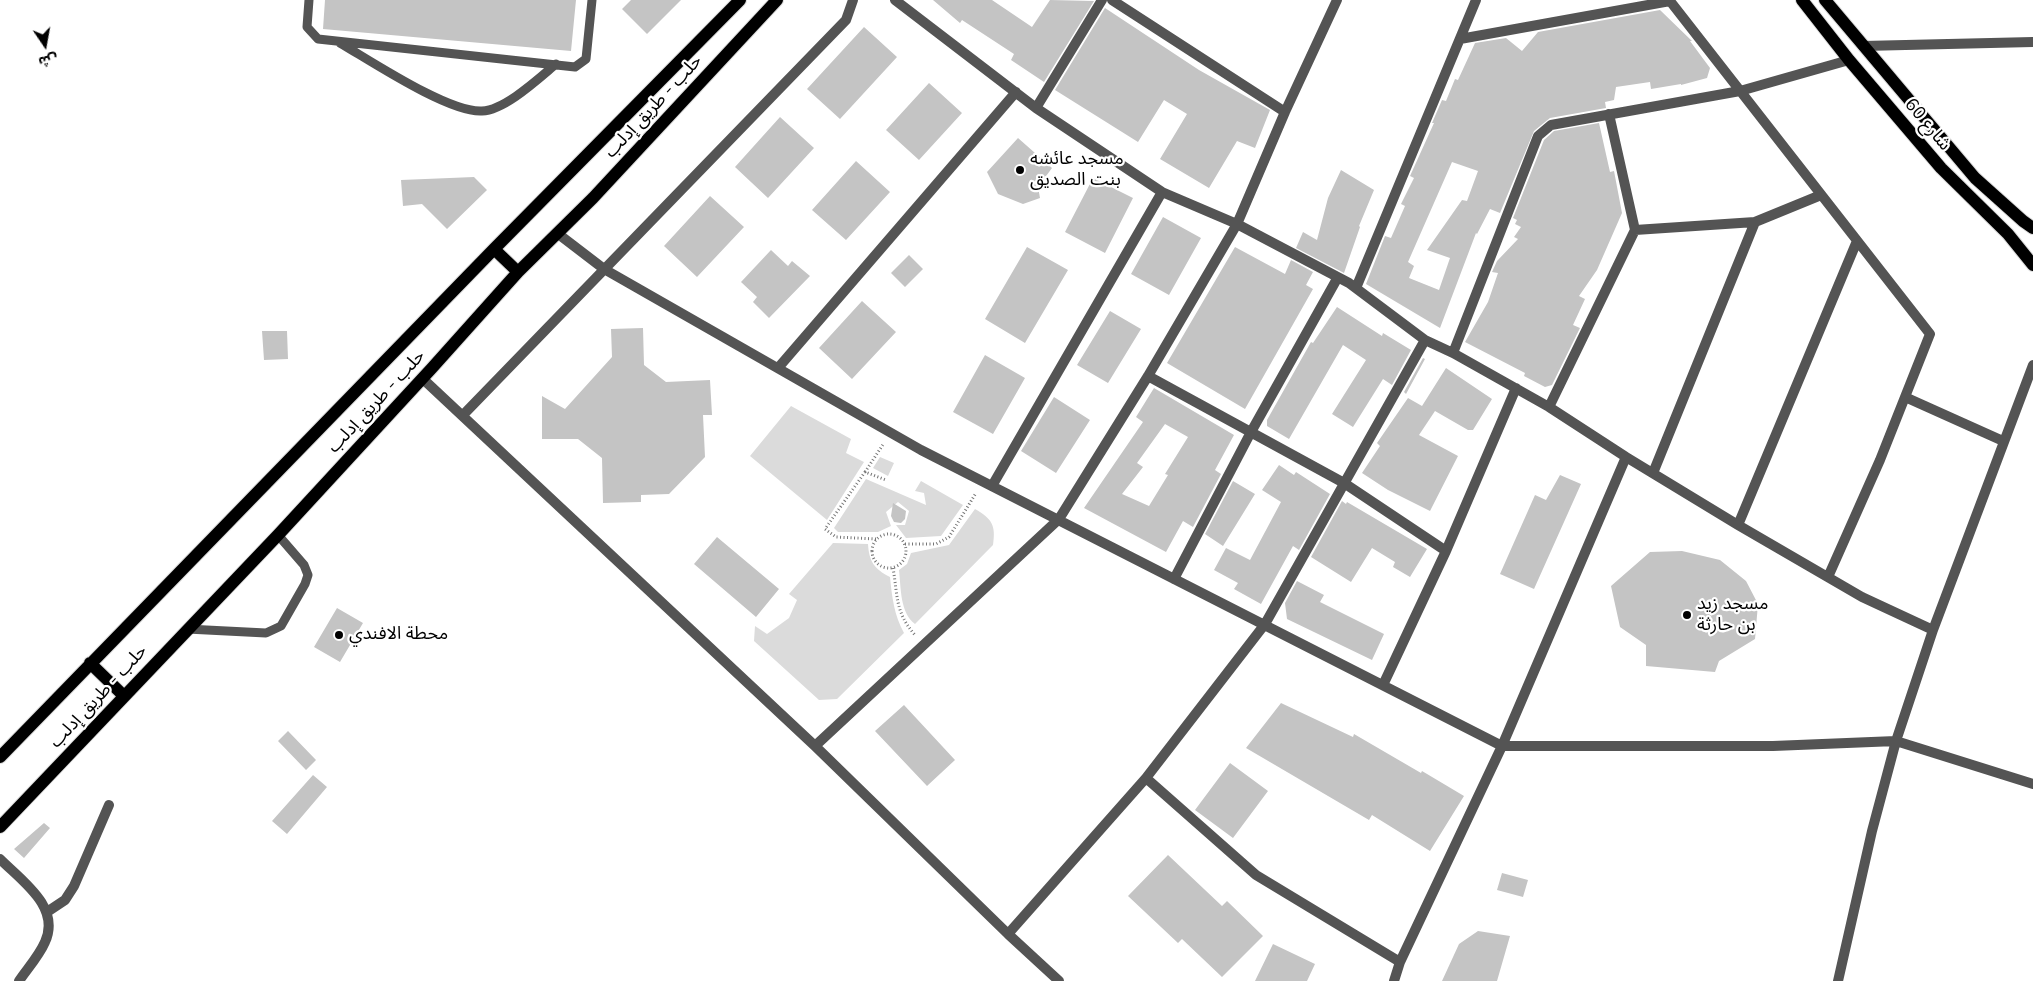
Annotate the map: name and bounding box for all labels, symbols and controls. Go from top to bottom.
north arrow [20,20,70,70]
text: ش [37,49,60,71]
street label: حلب - طريق إدلب [601,51,707,163]
street label: شارع 60 [1899,95,1955,155]
place label: مسجد عائشه بنت الصديق [1030,149,1124,192]
marker: مسجد عائشه بنت الصديق [1014,164,1026,176]
street label: حلب - طريق إدلب [324,346,430,458]
place label: مسجد زيد بن حارثة [1697,594,1768,636]
marker: مسجد زيد بن حارثة [1681,609,1693,621]
place label: محطة الافندي [349,624,448,646]
marker: محطة الافندي [333,629,345,641]
street label: حلب - طريق إدلب [46,641,152,753]

